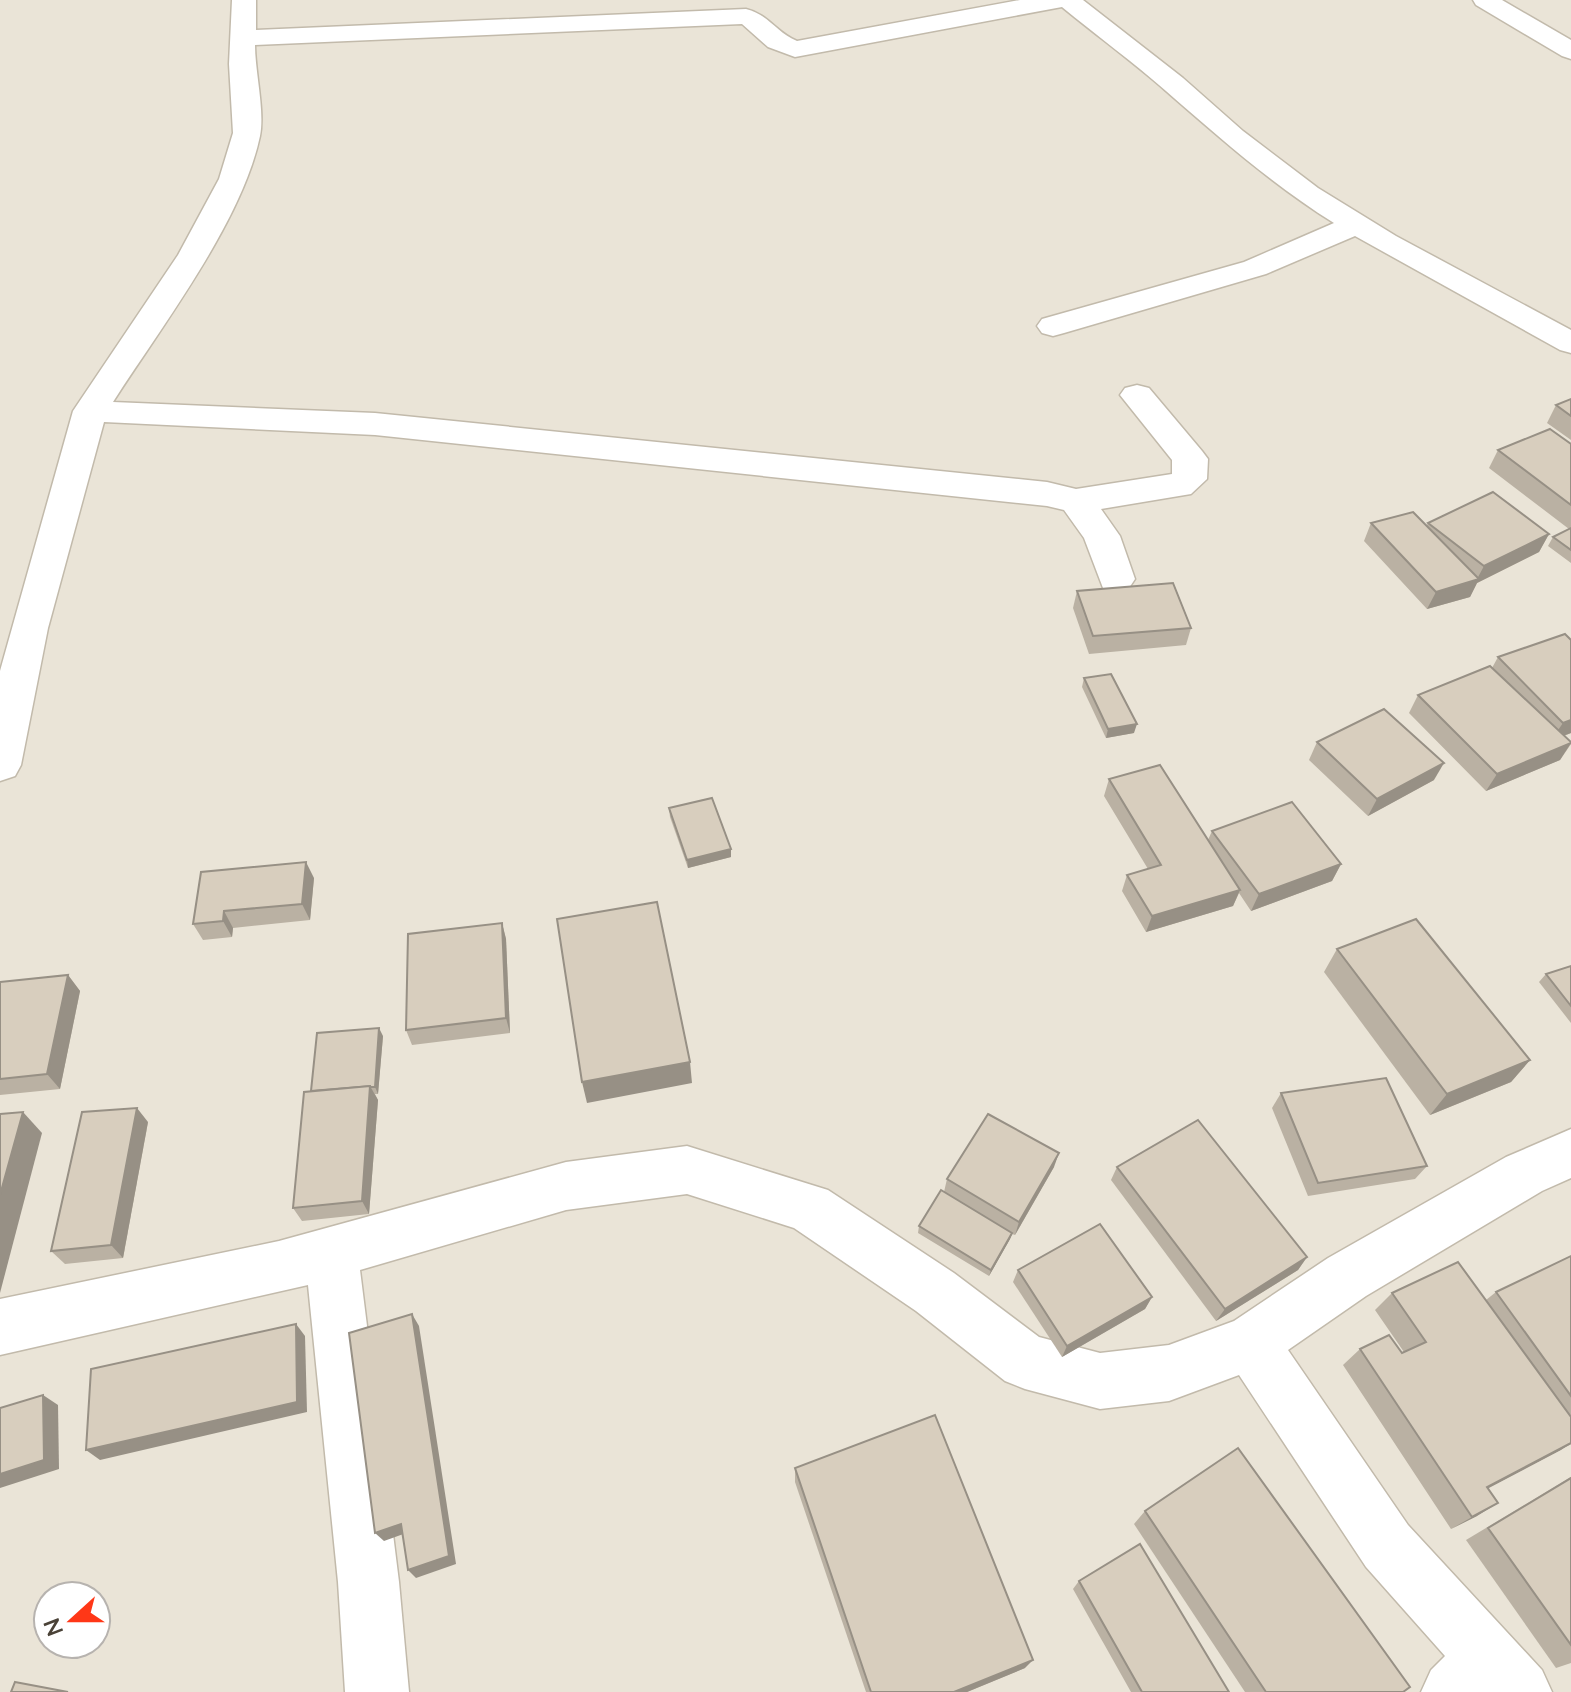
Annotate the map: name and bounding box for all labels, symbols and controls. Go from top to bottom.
north arrow [32,1580,112,1660]
text: N [37,1615,69,1640]

